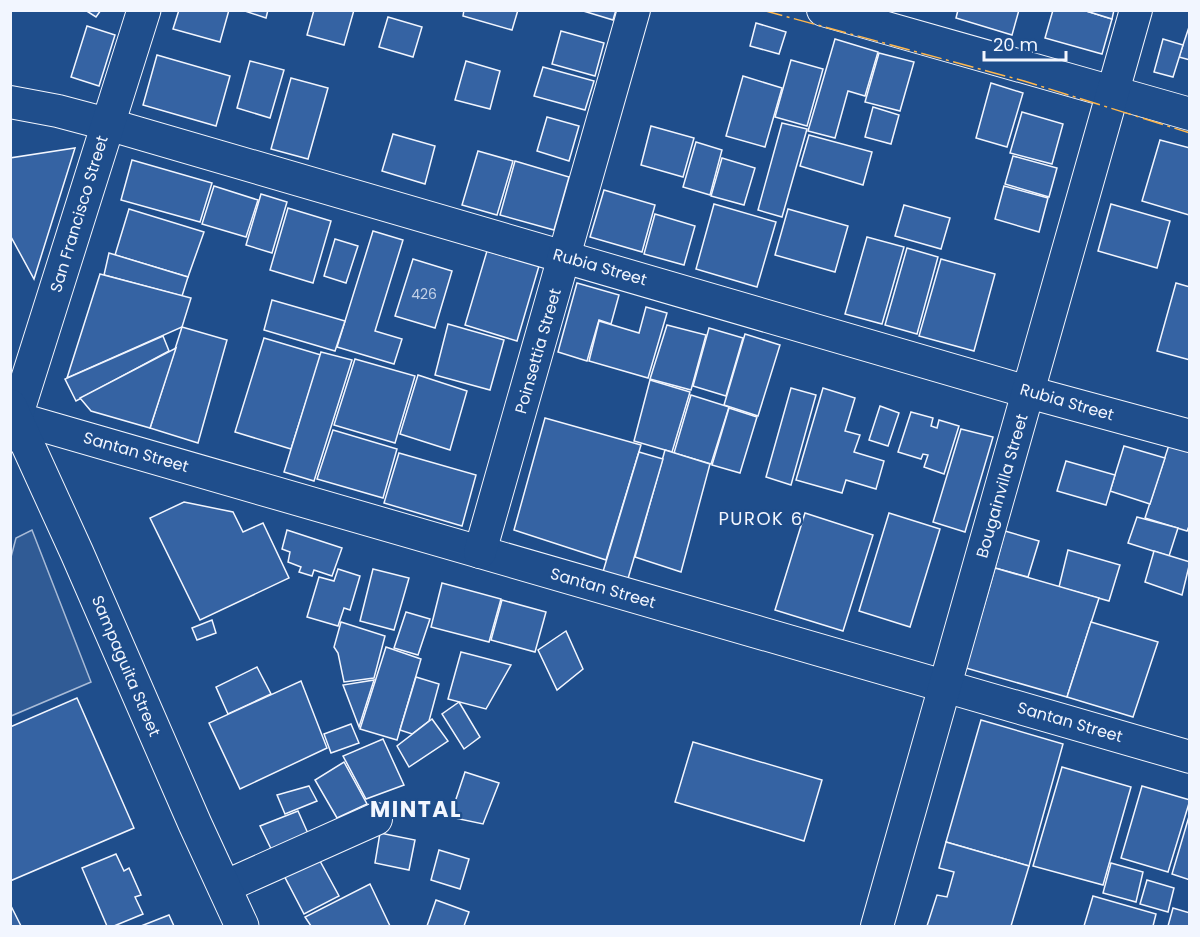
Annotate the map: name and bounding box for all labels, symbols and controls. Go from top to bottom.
scale bar [984,24,1066,62]
text: 20 m [993,32,1038,57]
street label: San Francisco Street [44,133,114,295]
street label: Rubia Street [550,243,650,291]
house number: 426 [411,284,437,304]
street label: Poinsettia Street [509,285,567,416]
street label: Rubia Street [1017,378,1117,426]
street label: Bougainvilla Street [970,411,1034,561]
street label: Santan Street [81,426,191,478]
district label: PUROK 6 [718,506,804,531]
street label: Santan Street [548,562,658,614]
street label: Sampaguita Street [86,592,166,740]
street label: Santan Street [1015,696,1125,748]
district label: MINTAL [370,794,462,825]

